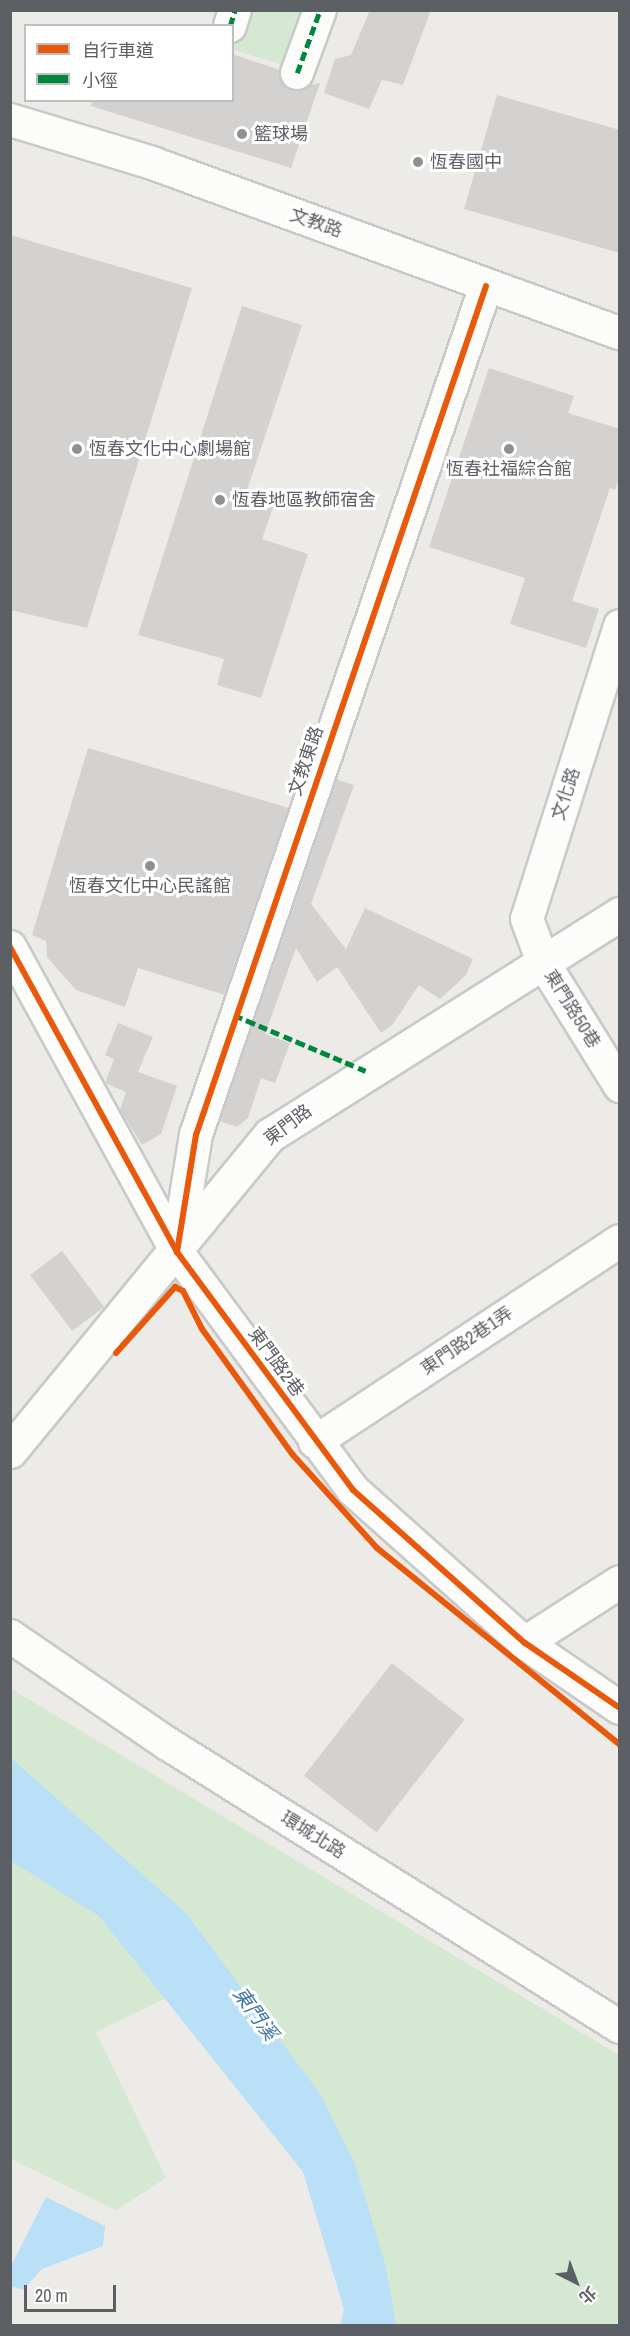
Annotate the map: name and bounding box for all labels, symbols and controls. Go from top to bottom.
legend [24,24,234,102]
text: 自行車道 [82,38,154,63]
text: 小徑 [82,68,118,93]
place label: 籃球場 [254,123,308,145]
marker: 籃球場 [235,127,249,141]
place label: 恆春國中 [430,151,502,173]
marker: 恆春國中 [411,155,425,169]
street label: 文教路 [287,204,345,242]
place label: 恆春文化中心劇場館 [89,438,251,460]
marker: 恆春文化中心劇場館 [70,442,84,456]
marker: 恆春社福綜合館 [502,442,516,456]
place label: 恆春社福綜合館 [446,458,572,480]
place label: 恆春地區教師宿舍 [232,489,376,511]
marker: 恆春地區教師宿舍 [213,493,227,507]
street label: 文教東路 [284,723,328,799]
street label: 文化路 [547,765,585,823]
marker: 恆春文化中心民謠館 [143,859,157,873]
place label: 恆春文化中心民謠館 [69,875,231,897]
street label: 東門路50巷 [539,966,605,1052]
street label: 東門路 [260,1100,316,1150]
street label: 東門路2巷1弄 [417,1302,517,1380]
street label: 東門路2巷 [244,1323,308,1401]
street label: 環城北路 [277,1807,349,1863]
water label: 東門溪 [229,1982,283,2044]
north arrow [546,2252,606,2312]
scale bar [27,2273,118,2311]
text: 北 [575,2282,601,2309]
text: 20 m [35,2283,68,2308]

